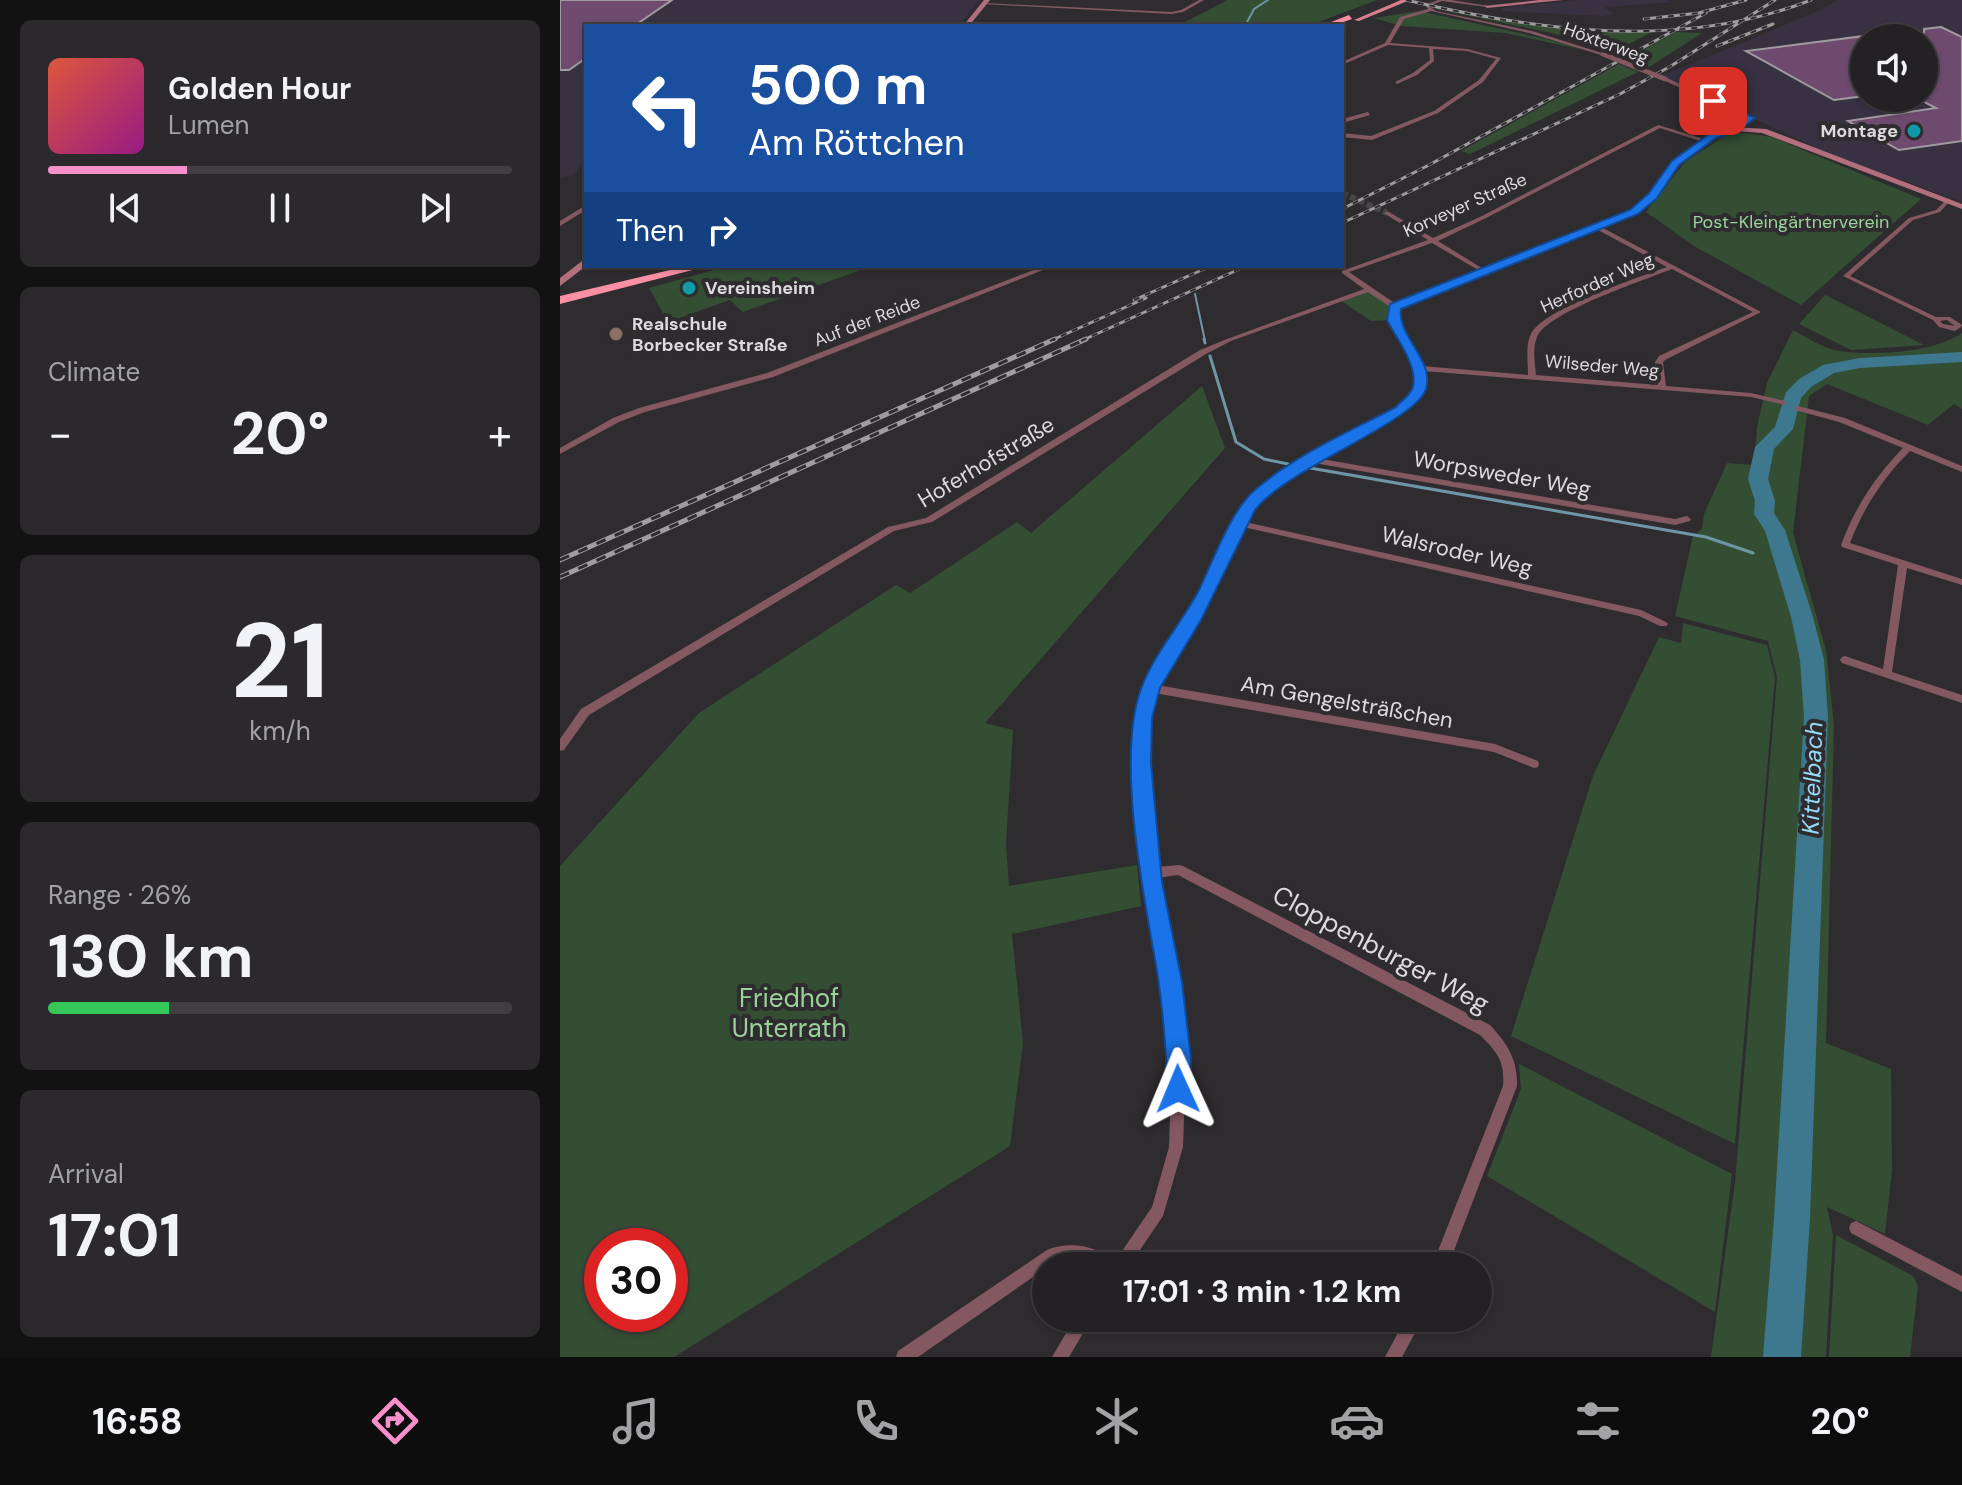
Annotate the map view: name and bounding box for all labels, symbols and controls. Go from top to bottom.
street label: Höxterweg [1560,17,1652,69]
map controls [1850,24,1938,112]
button: sound [1850,24,1938,112]
text: 500 m [748,48,928,121]
icon: left [616,56,720,160]
pin [1679,67,1747,135]
text: Golden Hour [168,69,351,108]
icon: arrive [1691,79,1735,123]
text: Lumen [168,108,249,142]
text: Am Röttchen [748,119,965,166]
place label: Montage [1820,119,1898,143]
marker: Montage [1905,122,1923,140]
street label: Korveyer Straße [1399,167,1531,243]
icon: previous [103,186,147,230]
icon: pause [258,186,302,230]
icon: next [413,186,457,230]
icon: right [700,208,744,252]
park label: Post-Kleingärtnerverein [1693,210,1889,234]
text: Then [616,211,684,250]
street label: Herforder Weg [1537,247,1657,319]
place label: Vereinsheim [705,276,815,300]
marker: Vereinsheim [680,279,698,297]
street label: Auf der Reide [810,290,924,352]
place label: Realschule Borbecker Straße [632,312,788,357]
marker: Realschule Borbecker Straße [607,325,625,343]
street label: Wilseder Weg [1544,349,1660,383]
text: Climate [48,355,140,389]
text: 20° [231,394,329,473]
text: − [48,405,72,463]
text: + [488,405,512,463]
street label: Hoferhofstraße [912,410,1060,514]
street label: Worpsweder Weg [1411,444,1593,504]
street label: Walsroder Weg [1379,520,1535,582]
text: 21 [231,594,329,729]
street label: Am Gengelsträßchen [1239,669,1455,735]
text: km/h [249,714,311,748]
water label: Kittelbach [1795,721,1829,835]
street label: Cloppenburger Weg [1267,877,1495,1021]
text: Range · 26% [48,878,191,912]
text: 130 km [48,917,254,996]
park label: Friedhof Unterrath [732,981,846,1045]
position arrow [1136,1047,1220,1131]
text: Arrival [48,1157,124,1191]
text: 17:01 [48,1196,181,1275]
speed limit sign: 30 [584,1228,688,1332]
text: 17:01 · 3 min · 1.2 km [1123,1272,1401,1311]
icon: directions [367,1393,423,1449]
icon: music [608,1393,664,1449]
icon: phone [848,1393,904,1449]
icon: climate [1089,1393,1145,1449]
icon: car [1329,1393,1385,1449]
icon: filters [1570,1393,1626,1449]
text: 16:58 [92,1398,183,1445]
text: 20° [1811,1398,1870,1445]

